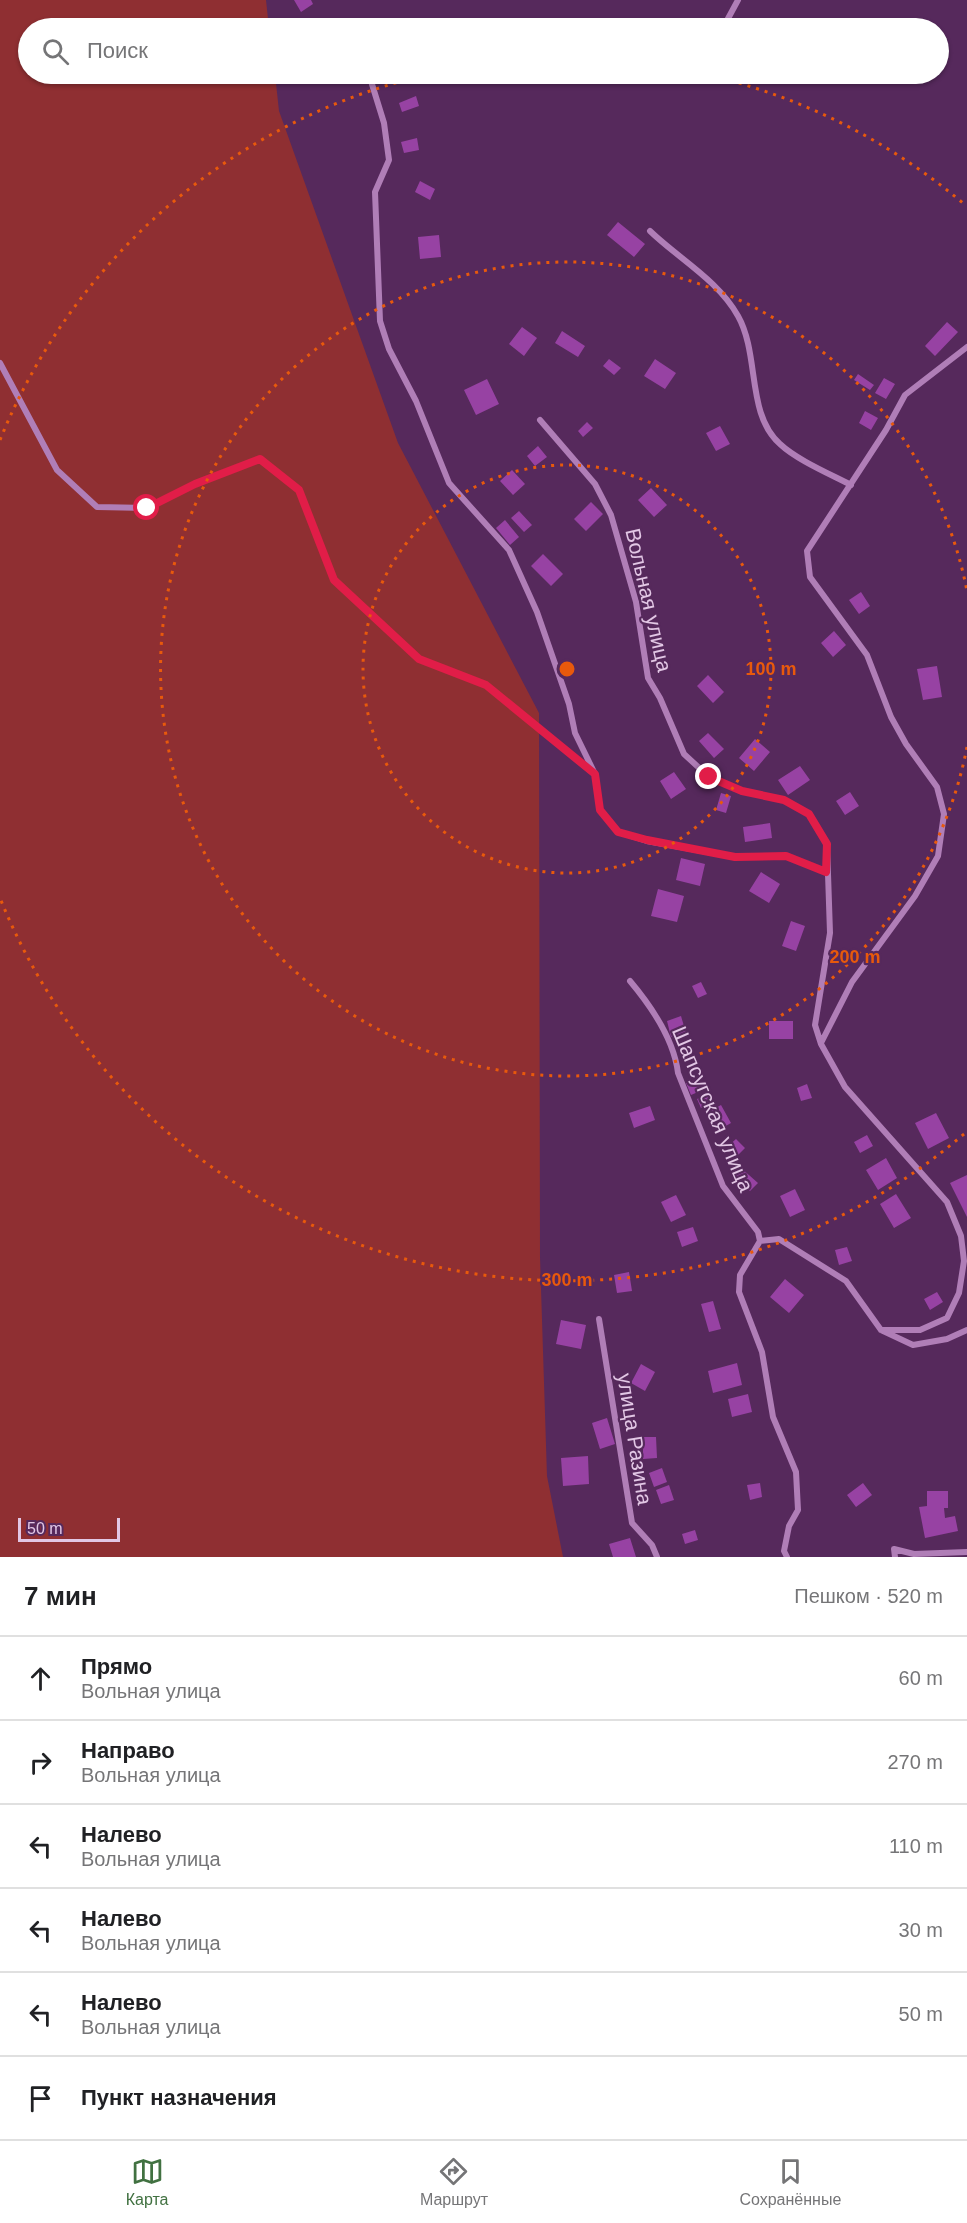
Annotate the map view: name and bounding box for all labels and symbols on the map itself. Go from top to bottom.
route start [133,494,159,520]
street label: Вольная улица [621,526,677,674]
centre of rings [557,659,577,679]
text: 100 m [745,659,797,679]
route end [695,763,721,789]
text: 200 m [829,947,881,967]
street label: Шапсугская улица [668,1023,758,1195]
text: 300 m [541,1270,593,1290]
street label: улица Разина [613,1372,657,1507]
scale bar [18,1515,120,1542]

